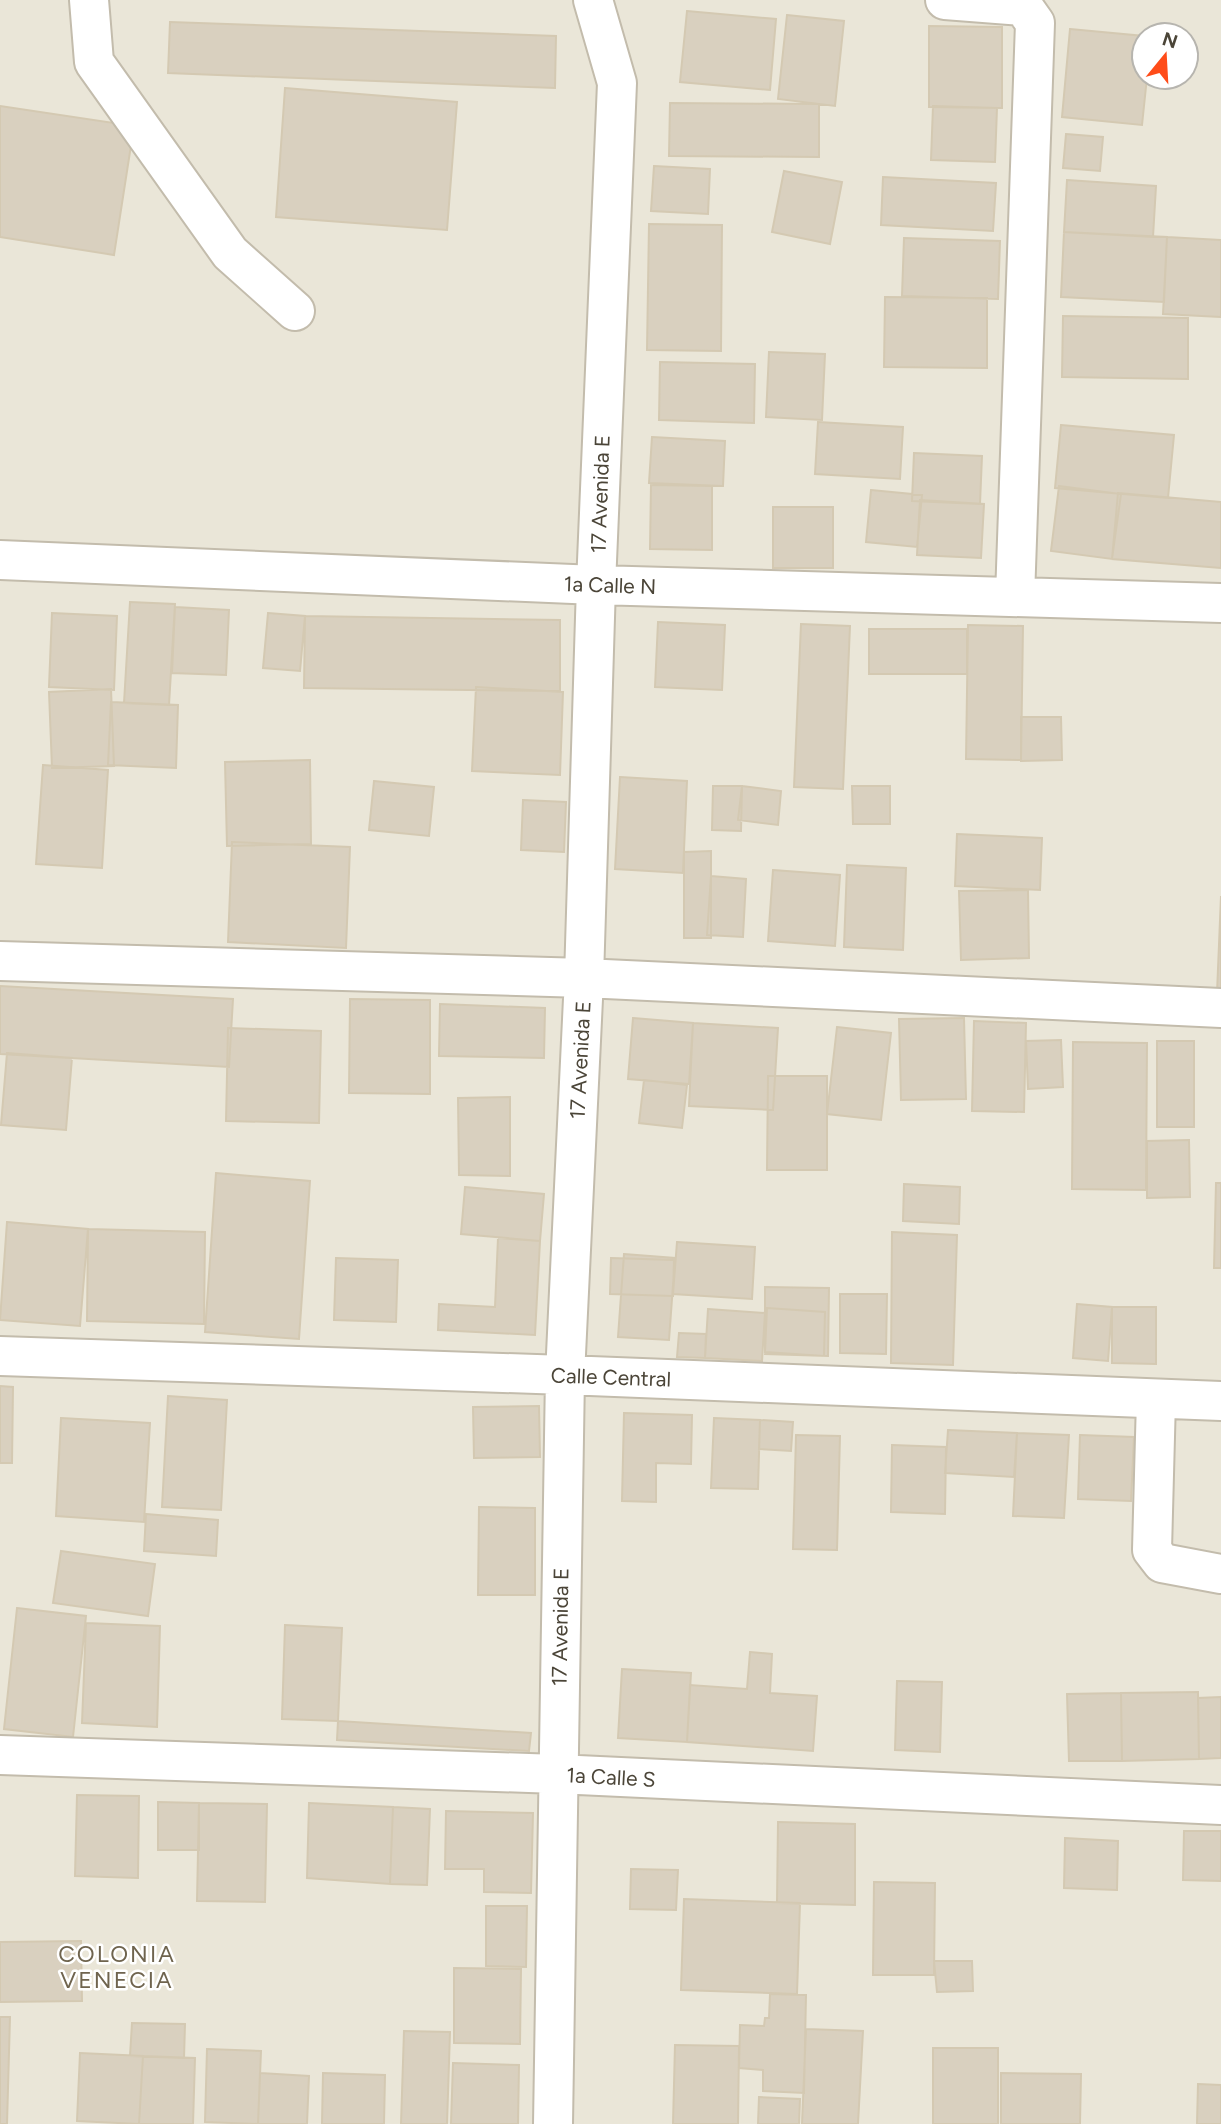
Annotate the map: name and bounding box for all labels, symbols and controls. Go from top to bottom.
north arrow [1130,21,1200,91]
text: N [1160,27,1181,54]
street label: 17 Avenida E [585,434,615,554]
street label: 1a Calle N [563,571,657,599]
street label: 17 Avenida E [564,1000,596,1120]
street label: Calle Central [550,1362,672,1392]
street label: 17 Avenida E [546,1568,574,1686]
street label: 1a Calle S [566,1762,656,1792]
district label: COLONIA VENECIA [58,1940,176,1994]

